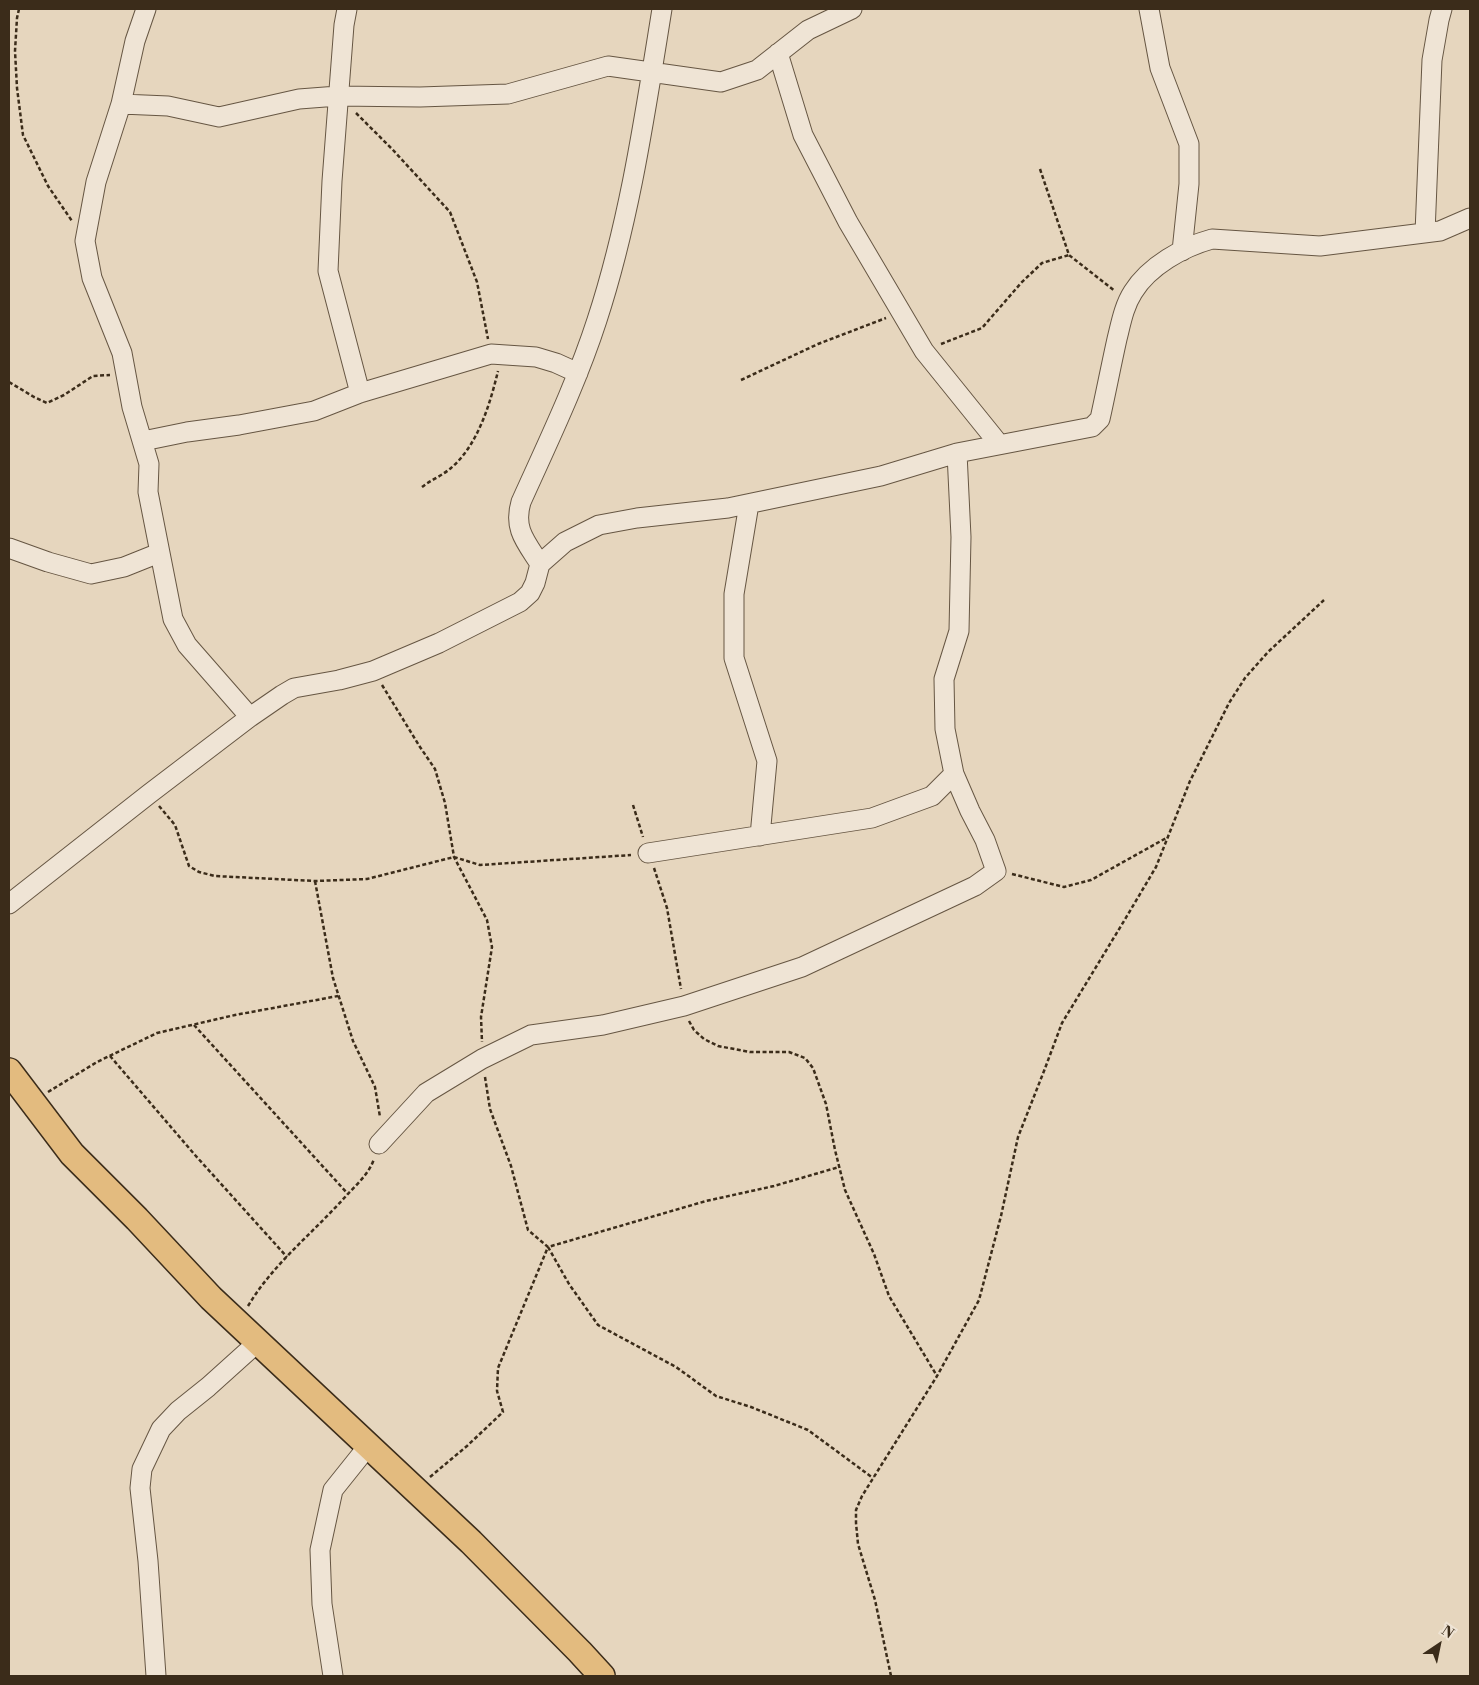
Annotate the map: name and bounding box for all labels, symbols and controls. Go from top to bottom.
north arrow [1414,1620,1464,1670]
text: N [1438,1622,1457,1643]

